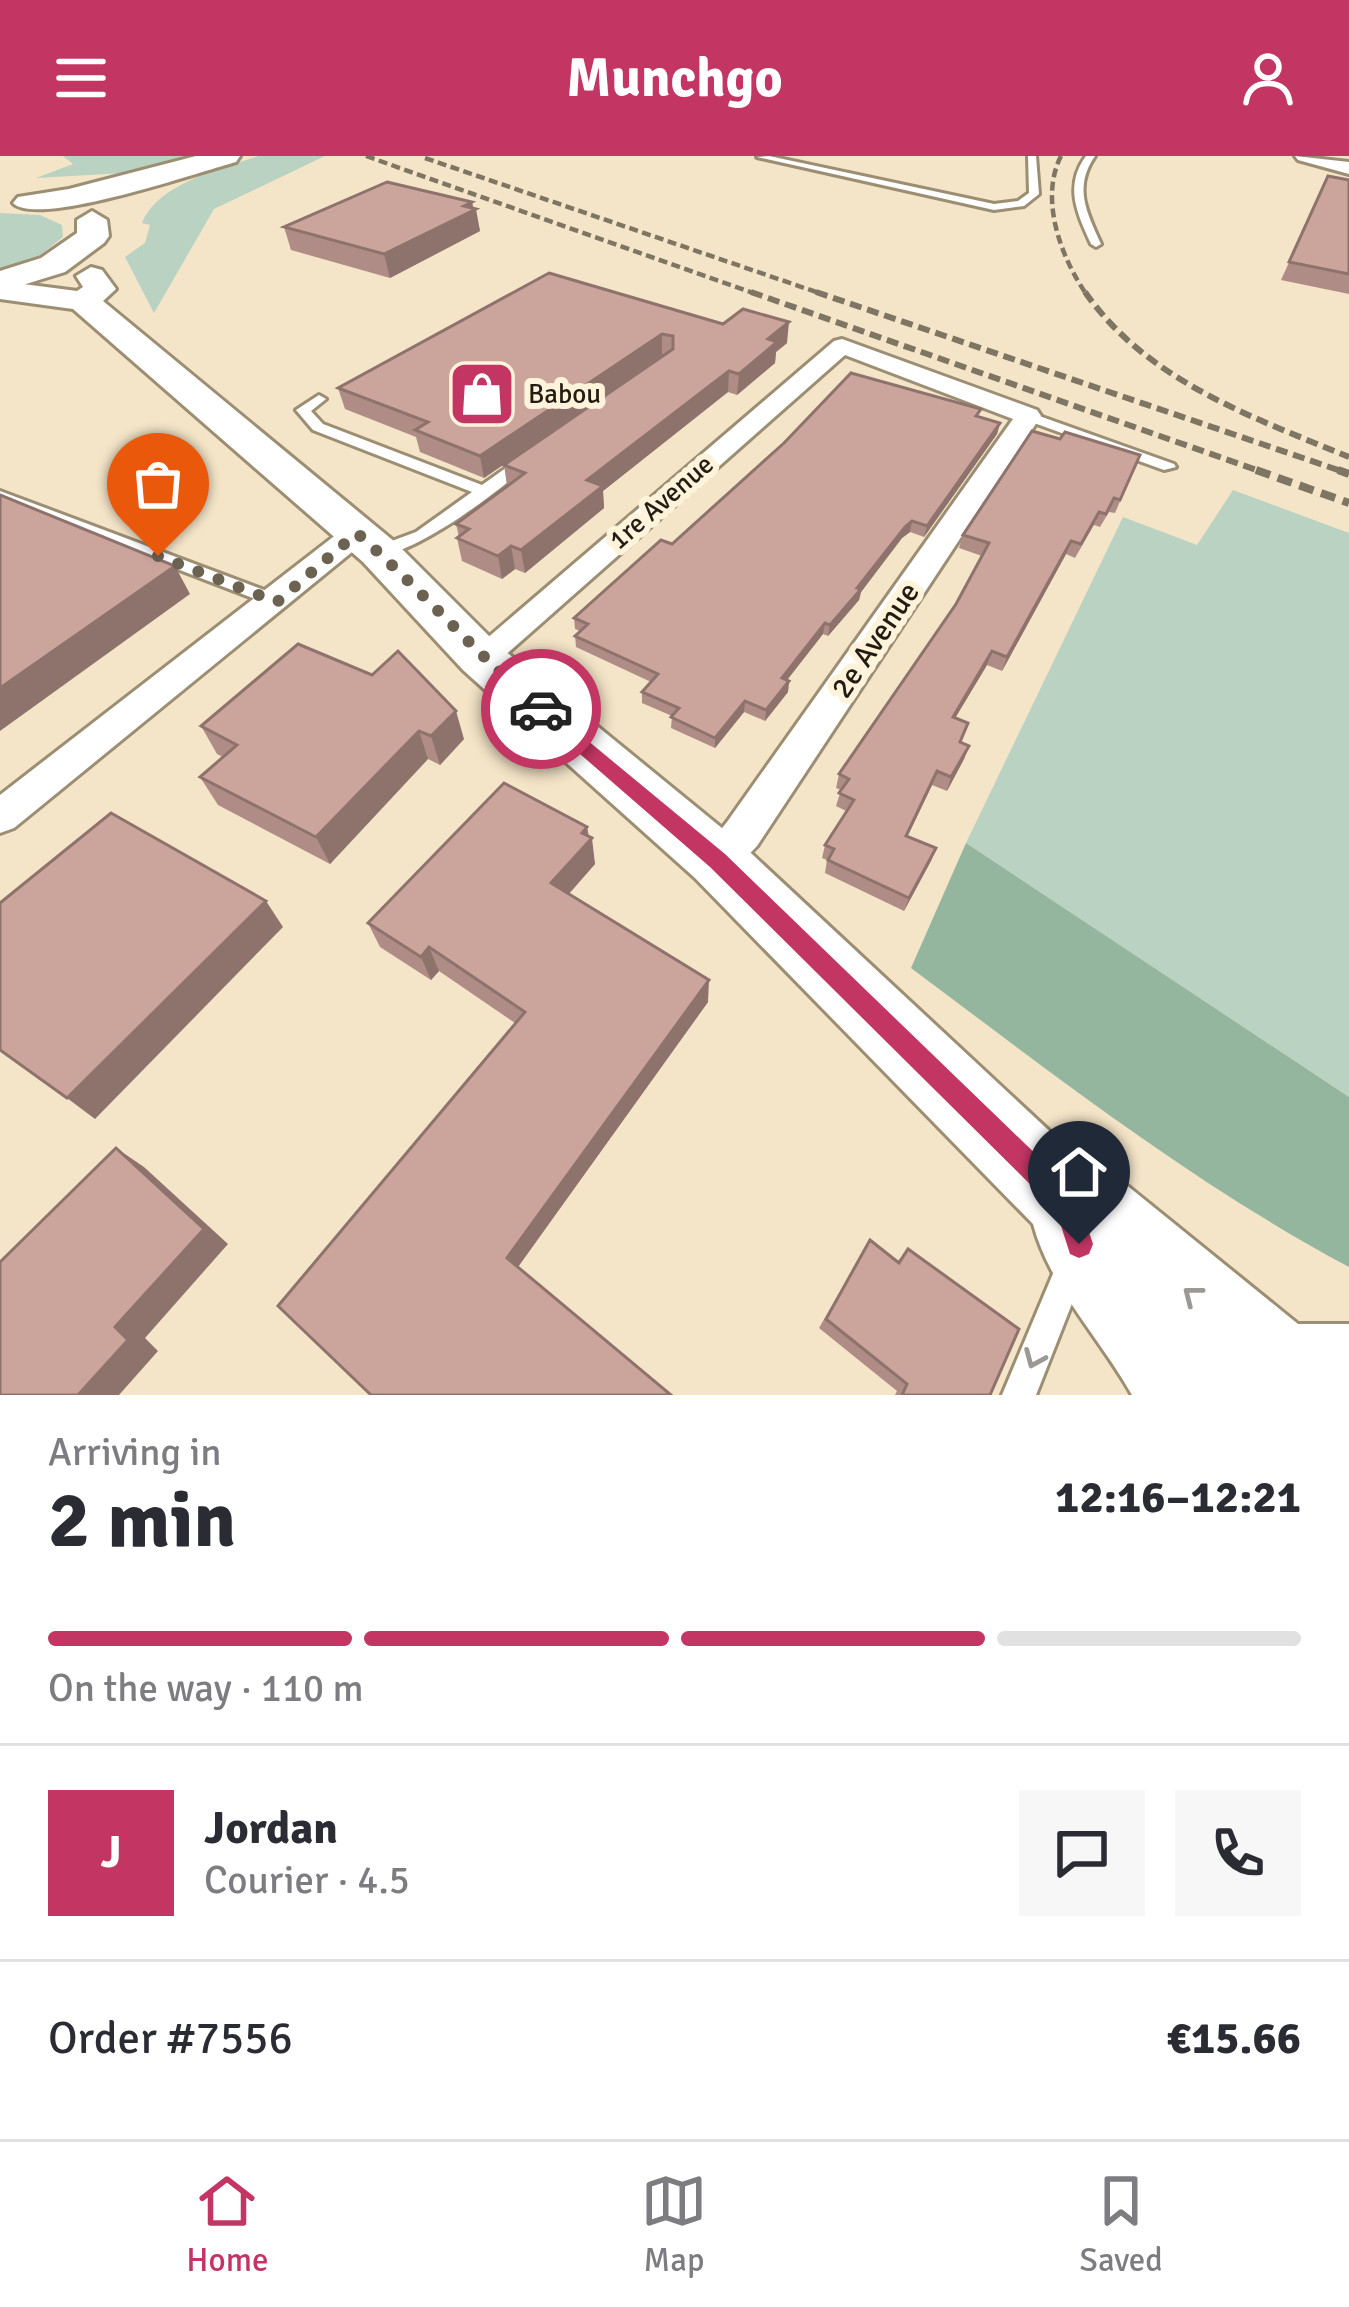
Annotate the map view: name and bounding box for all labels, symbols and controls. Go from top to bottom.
icon: menu [48,45,114,111]
text: Munchgo [566,45,783,112]
icon: person [1235,45,1301,111]
shop icon: Babou [447,359,517,429]
place label: Babou [528,378,601,411]
pin [107,433,209,556]
street label: 1re Avenue [602,448,720,557]
icon: bag [125,451,191,517]
street label: 2e Avenue [823,575,928,705]
courier [481,649,601,769]
icon: car [508,676,574,742]
pin [1028,1121,1130,1244]
icon: home [1046,1139,1112,1205]
one-way arrow [1184,1288,1206,1309]
one-way arrow [1024,1347,1048,1368]
text: Arriving in [48,1428,222,1476]
text: 12:16–12:21 [1055,1470,1301,1525]
text: 2 min [48,1473,236,1569]
text: On the way · 110 m [48,1664,364,1712]
button: chat [1019,1790,1145,1916]
button: phone [1175,1790,1301,1916]
text: Jordan [204,1801,338,1856]
text: J [100,1825,122,1880]
text: Courier · 4.5 [204,1856,410,1904]
text: Order #7556 [48,2011,293,2066]
text: €15.66 [1167,2011,1301,2066]
tab: Home [186,2168,269,2281]
tab: Map [641,2168,707,2281]
tab: Saved [1080,2168,1163,2281]

